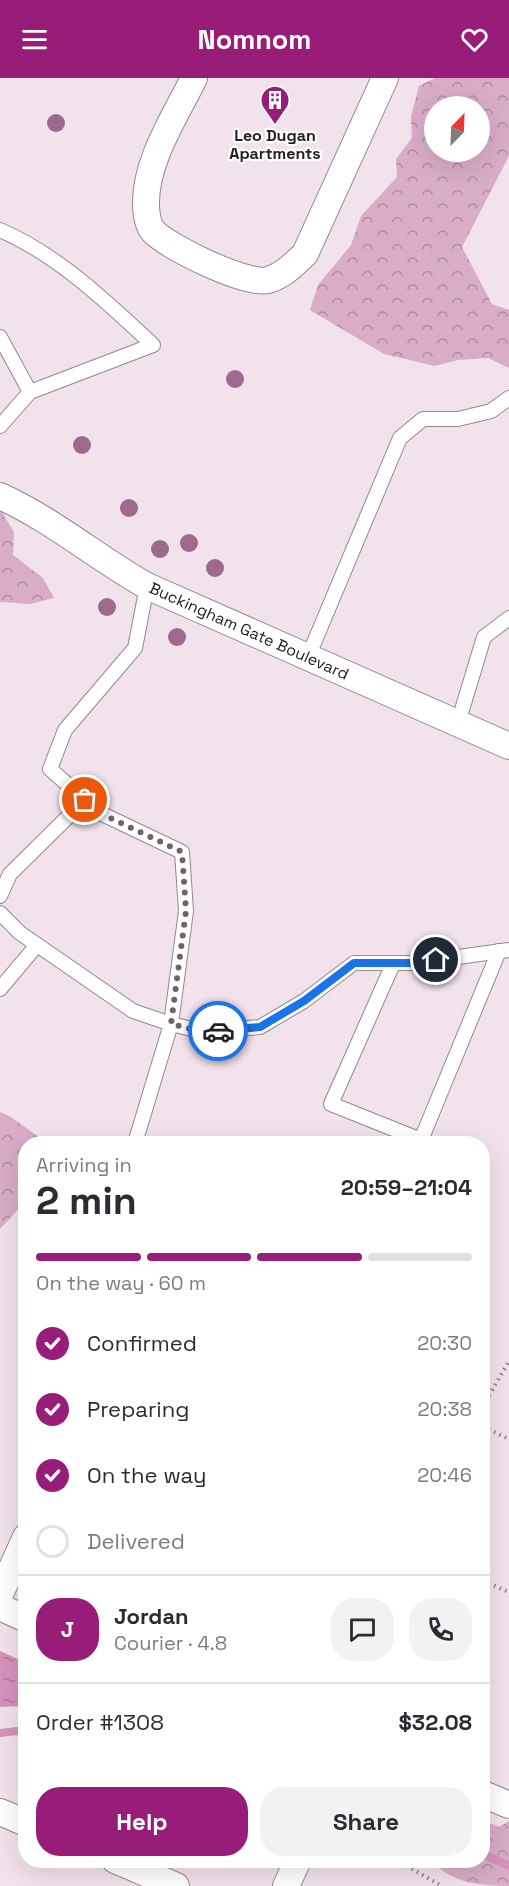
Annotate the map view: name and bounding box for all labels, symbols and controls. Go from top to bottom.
text: Nomnom [198,22,311,57]
icon: menu [18,23,51,56]
icon: heart [458,23,491,56]
building icon: Leo Dugan Apartments [259,84,291,126]
north arrow [424,96,490,162]
map controls [424,96,490,162]
place label: Leo Dugan Apartments [229,125,321,164]
street label: Buckingham Gate Boulevard [146,577,352,685]
pin [59,774,110,825]
icon: bag [68,783,101,816]
pin [410,934,461,985]
icon: home [419,943,452,976]
courier [188,1001,248,1061]
icon: car [202,1015,235,1048]
text: Arriving in [36,1152,132,1178]
text: 20:59–21:04 [341,1173,472,1201]
text: 2 min [36,1176,137,1225]
text: On the way · 60 m [36,1270,206,1296]
icon: check [36,1327,69,1360]
text: Confirmed [87,1329,197,1357]
text: 20:30 [417,1330,472,1356]
icon: check [36,1393,69,1426]
text: Preparing [87,1395,189,1423]
text: 20:38 [418,1396,472,1422]
icon: check [36,1459,69,1492]
text: On the way [87,1461,206,1489]
text: 20:46 [417,1462,472,1488]
text: Delivered [87,1527,185,1555]
button: chat [331,1598,394,1661]
button: phone [409,1598,472,1661]
text: Jordan [114,1602,189,1630]
text: J [61,1615,74,1643]
text: Courier · 4.8 [114,1630,227,1656]
text: Order #1308 [36,1708,164,1736]
text: $32.08 [398,1708,472,1736]
button: Help [36,1787,248,1856]
button: Share [260,1787,472,1856]

